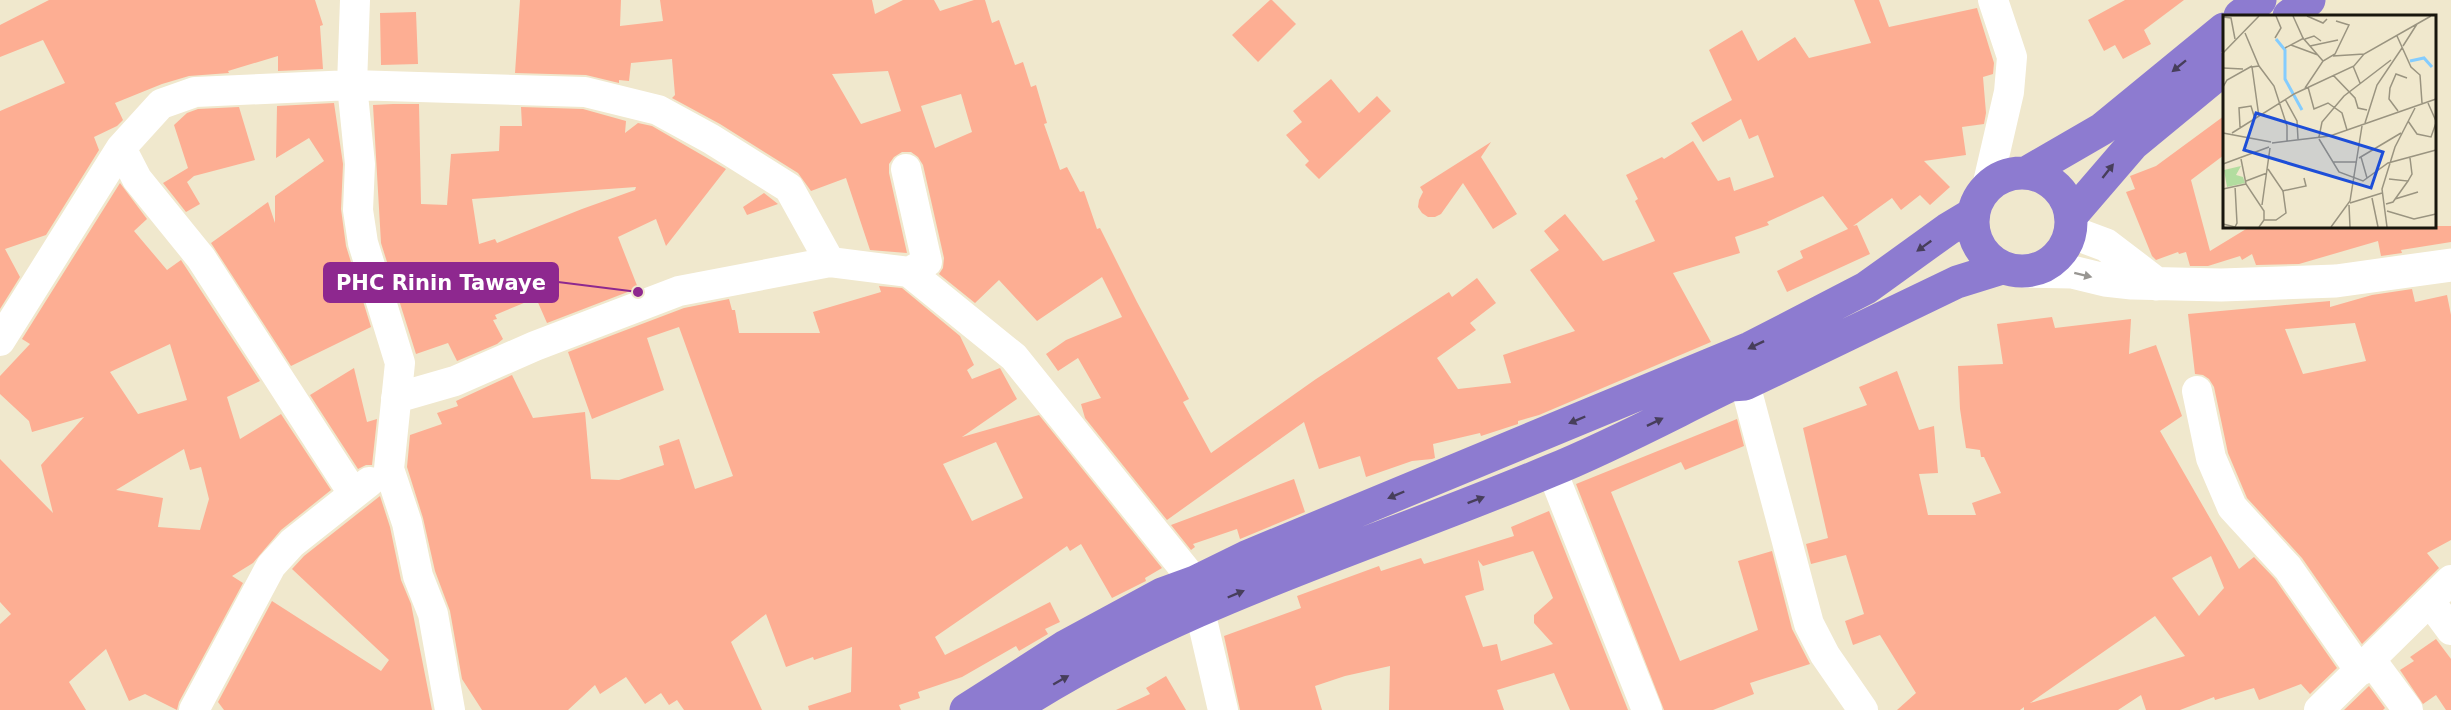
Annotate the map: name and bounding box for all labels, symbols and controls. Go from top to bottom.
inset map [2223,15,2436,228]
one-way arrow [2171,60,2187,73]
one-way arrow [2102,163,2114,178]
one-way arrow [1917,240,1932,252]
callout: PHC Rinin Tawaye [324,263,558,302]
text: PHC Rinin Tawaye [336,271,546,295]
one-way arrow [2074,271,2093,280]
one-way arrow [1748,340,1765,349]
one-way arrow [1567,415,1585,425]
one-way arrow [1646,417,1663,426]
one-way arrow [1387,490,1405,500]
one-way arrow [1468,495,1486,505]
one-way arrow [1227,589,1245,598]
one-way arrow [1053,675,1070,685]

